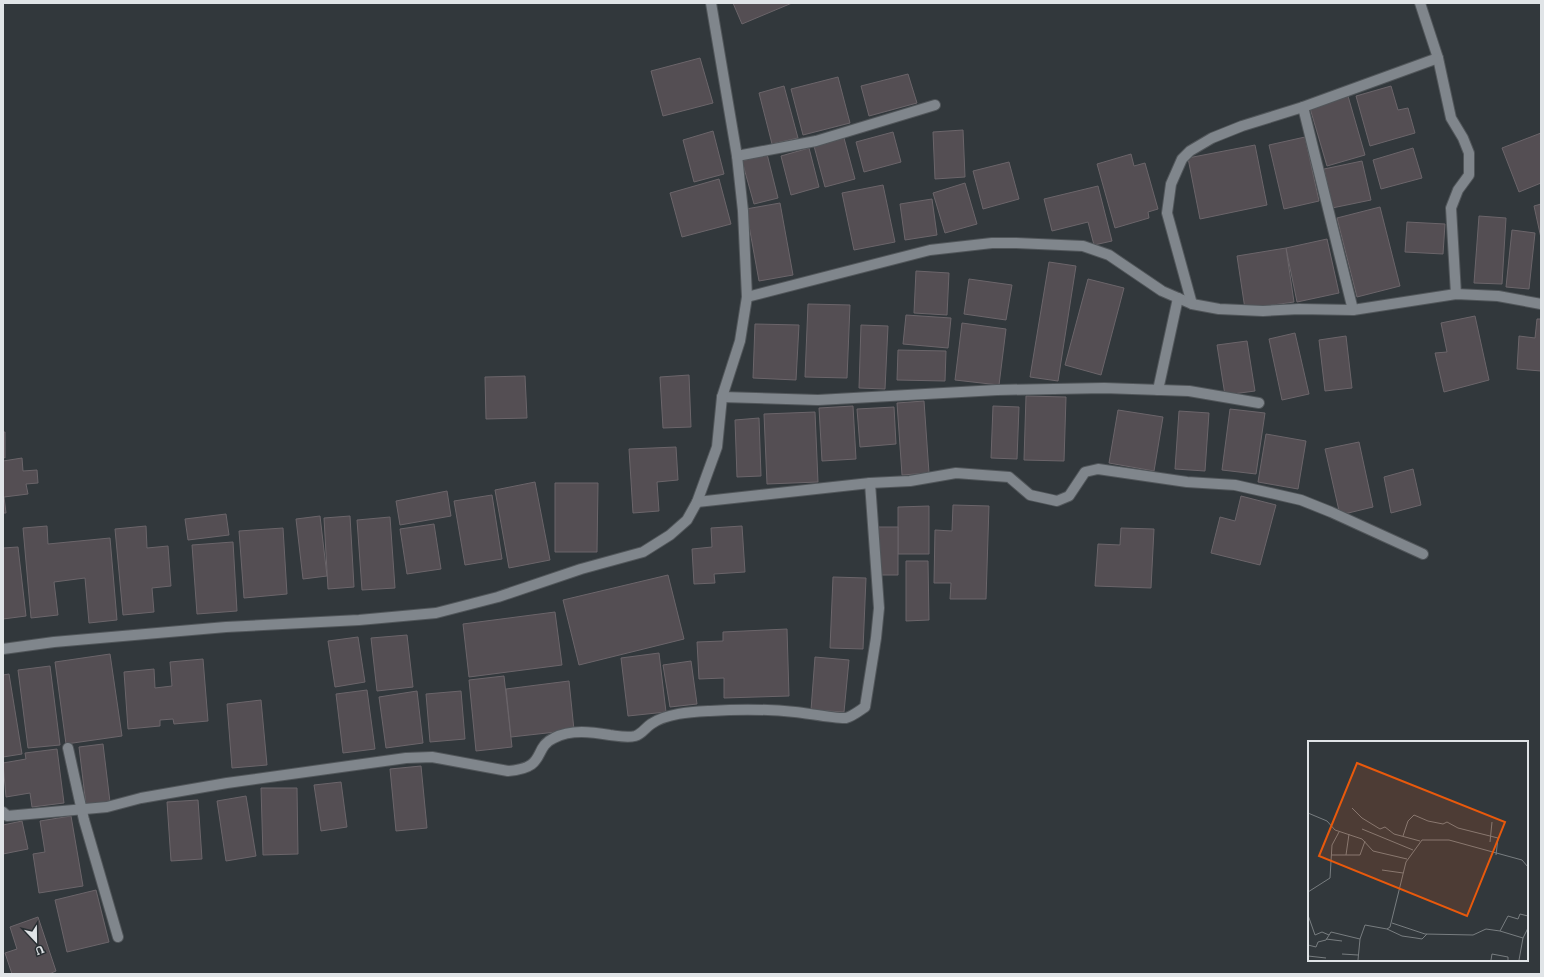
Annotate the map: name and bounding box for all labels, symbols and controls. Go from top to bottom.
inset map [1308,741,1528,961]
north arrow [16,921,56,961]
text: U [33,942,47,960]

